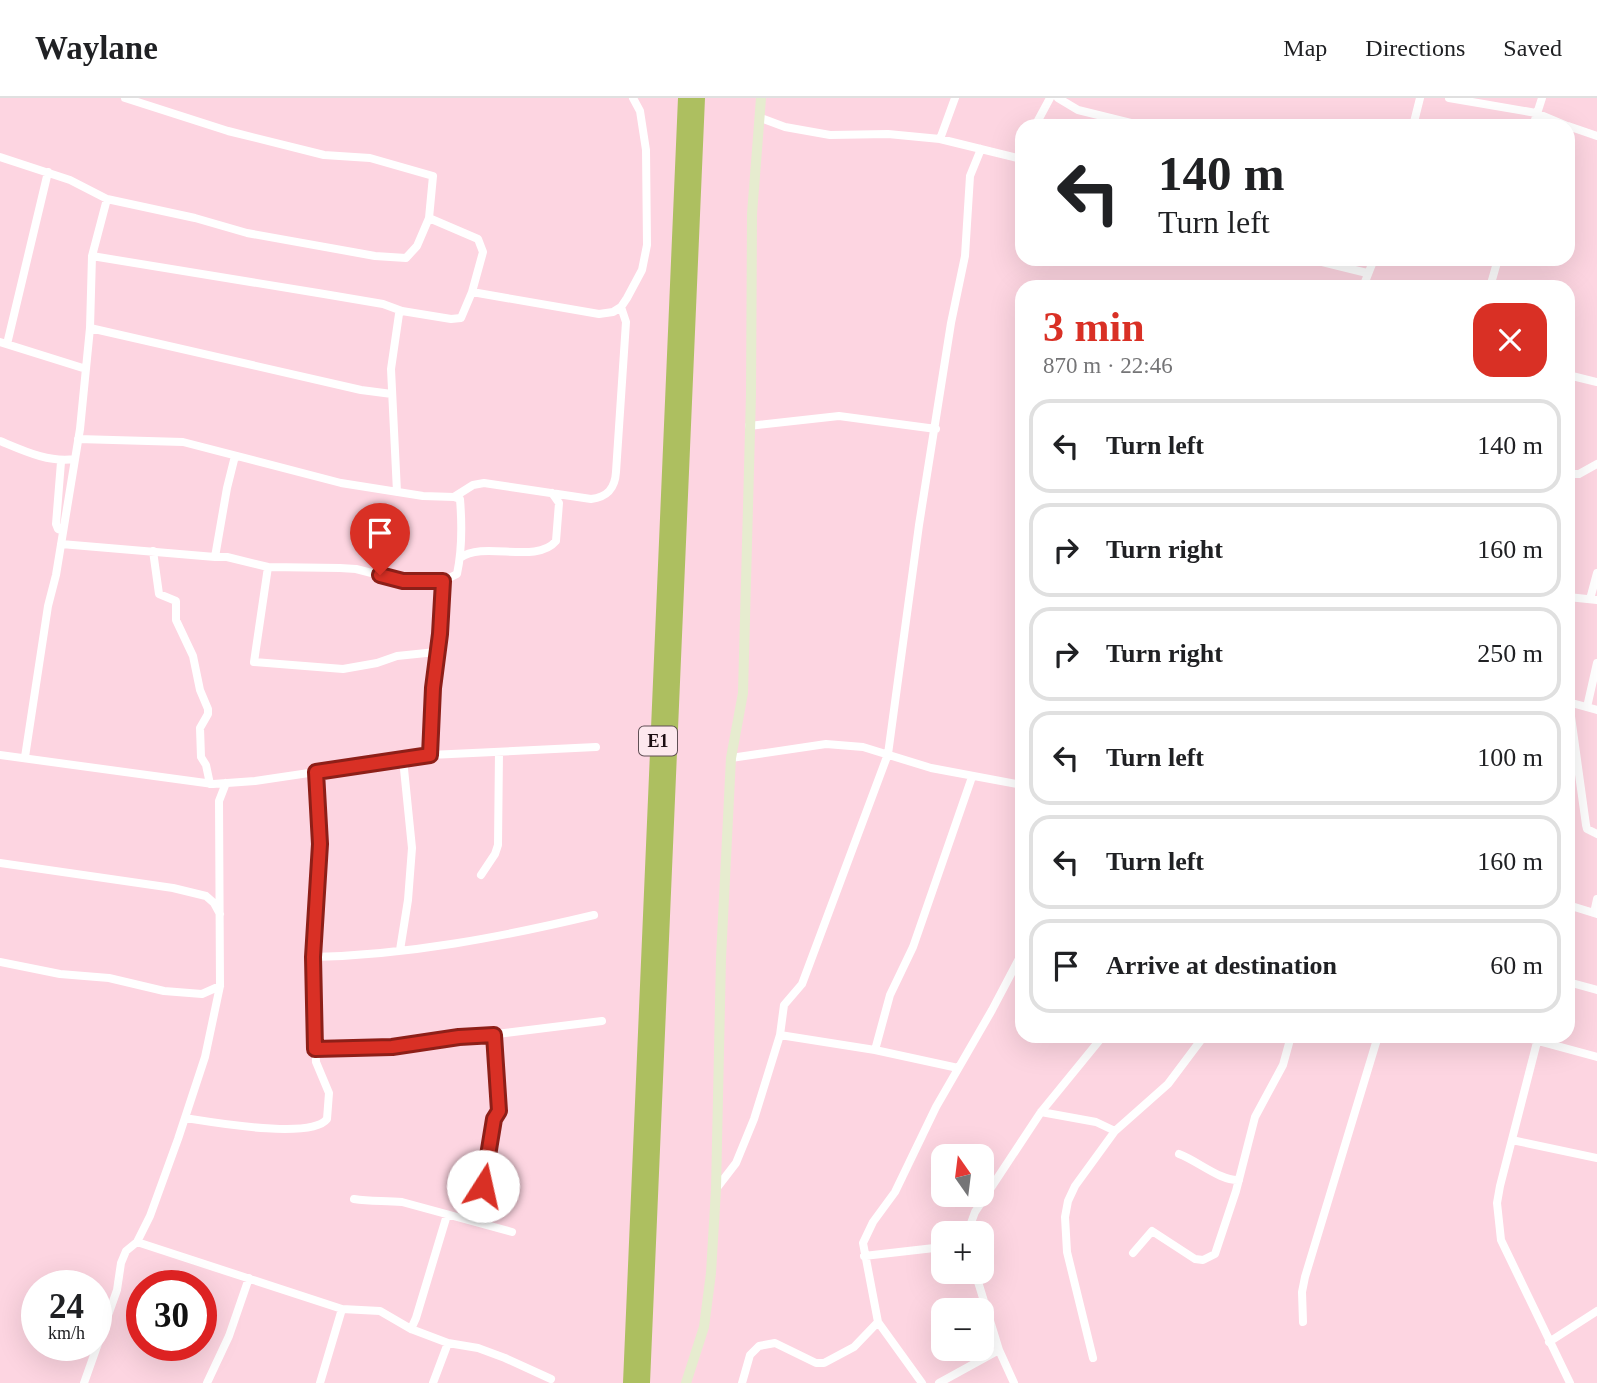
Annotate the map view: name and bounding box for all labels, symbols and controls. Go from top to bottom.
text: Waylane [35,30,158,66]
text: Map [1283,35,1327,61]
text: Directions [1365,35,1465,61]
text: Saved [1503,35,1562,61]
text: 140 m [1158,146,1285,201]
icon: left [1043,147,1134,238]
text: Turn left [1158,204,1270,240]
button: close [1473,303,1547,377]
text: 3 min [1043,304,1145,350]
text: 870 m · 22:46 [1043,353,1173,378]
icon: left [1047,427,1085,465]
text: Turn left [1106,431,1204,460]
text: 140 m [1477,431,1543,460]
pin [350,503,410,575]
icon: arrive [361,514,399,552]
icon: right [1047,531,1085,569]
text: Turn right [1106,535,1223,564]
text: 160 m [1477,535,1543,564]
icon: right [1047,635,1085,673]
text: Turn right [1106,639,1223,668]
text: 250 m [1477,639,1543,668]
road number: E1 [639,726,677,756]
icon: left [1047,739,1085,777]
text: Turn left [1106,743,1204,772]
text: 100 m [1477,743,1543,772]
icon: left [1047,843,1085,881]
text: Turn left [1106,847,1204,876]
text: 160 m [1477,847,1543,876]
icon: arrive [1047,947,1085,985]
text: Arrive at destination [1106,951,1337,980]
text: 60 m [1490,951,1543,980]
north arrow [931,1144,994,1208]
map controls [931,1144,994,1361]
position arrow [446,1149,520,1223]
button: + [931,1221,994,1284]
speed limit sign: 30 [126,1270,217,1361]
text: 24 [49,1287,84,1326]
button: − [931,1298,994,1361]
text: km/h [48,1323,85,1343]

